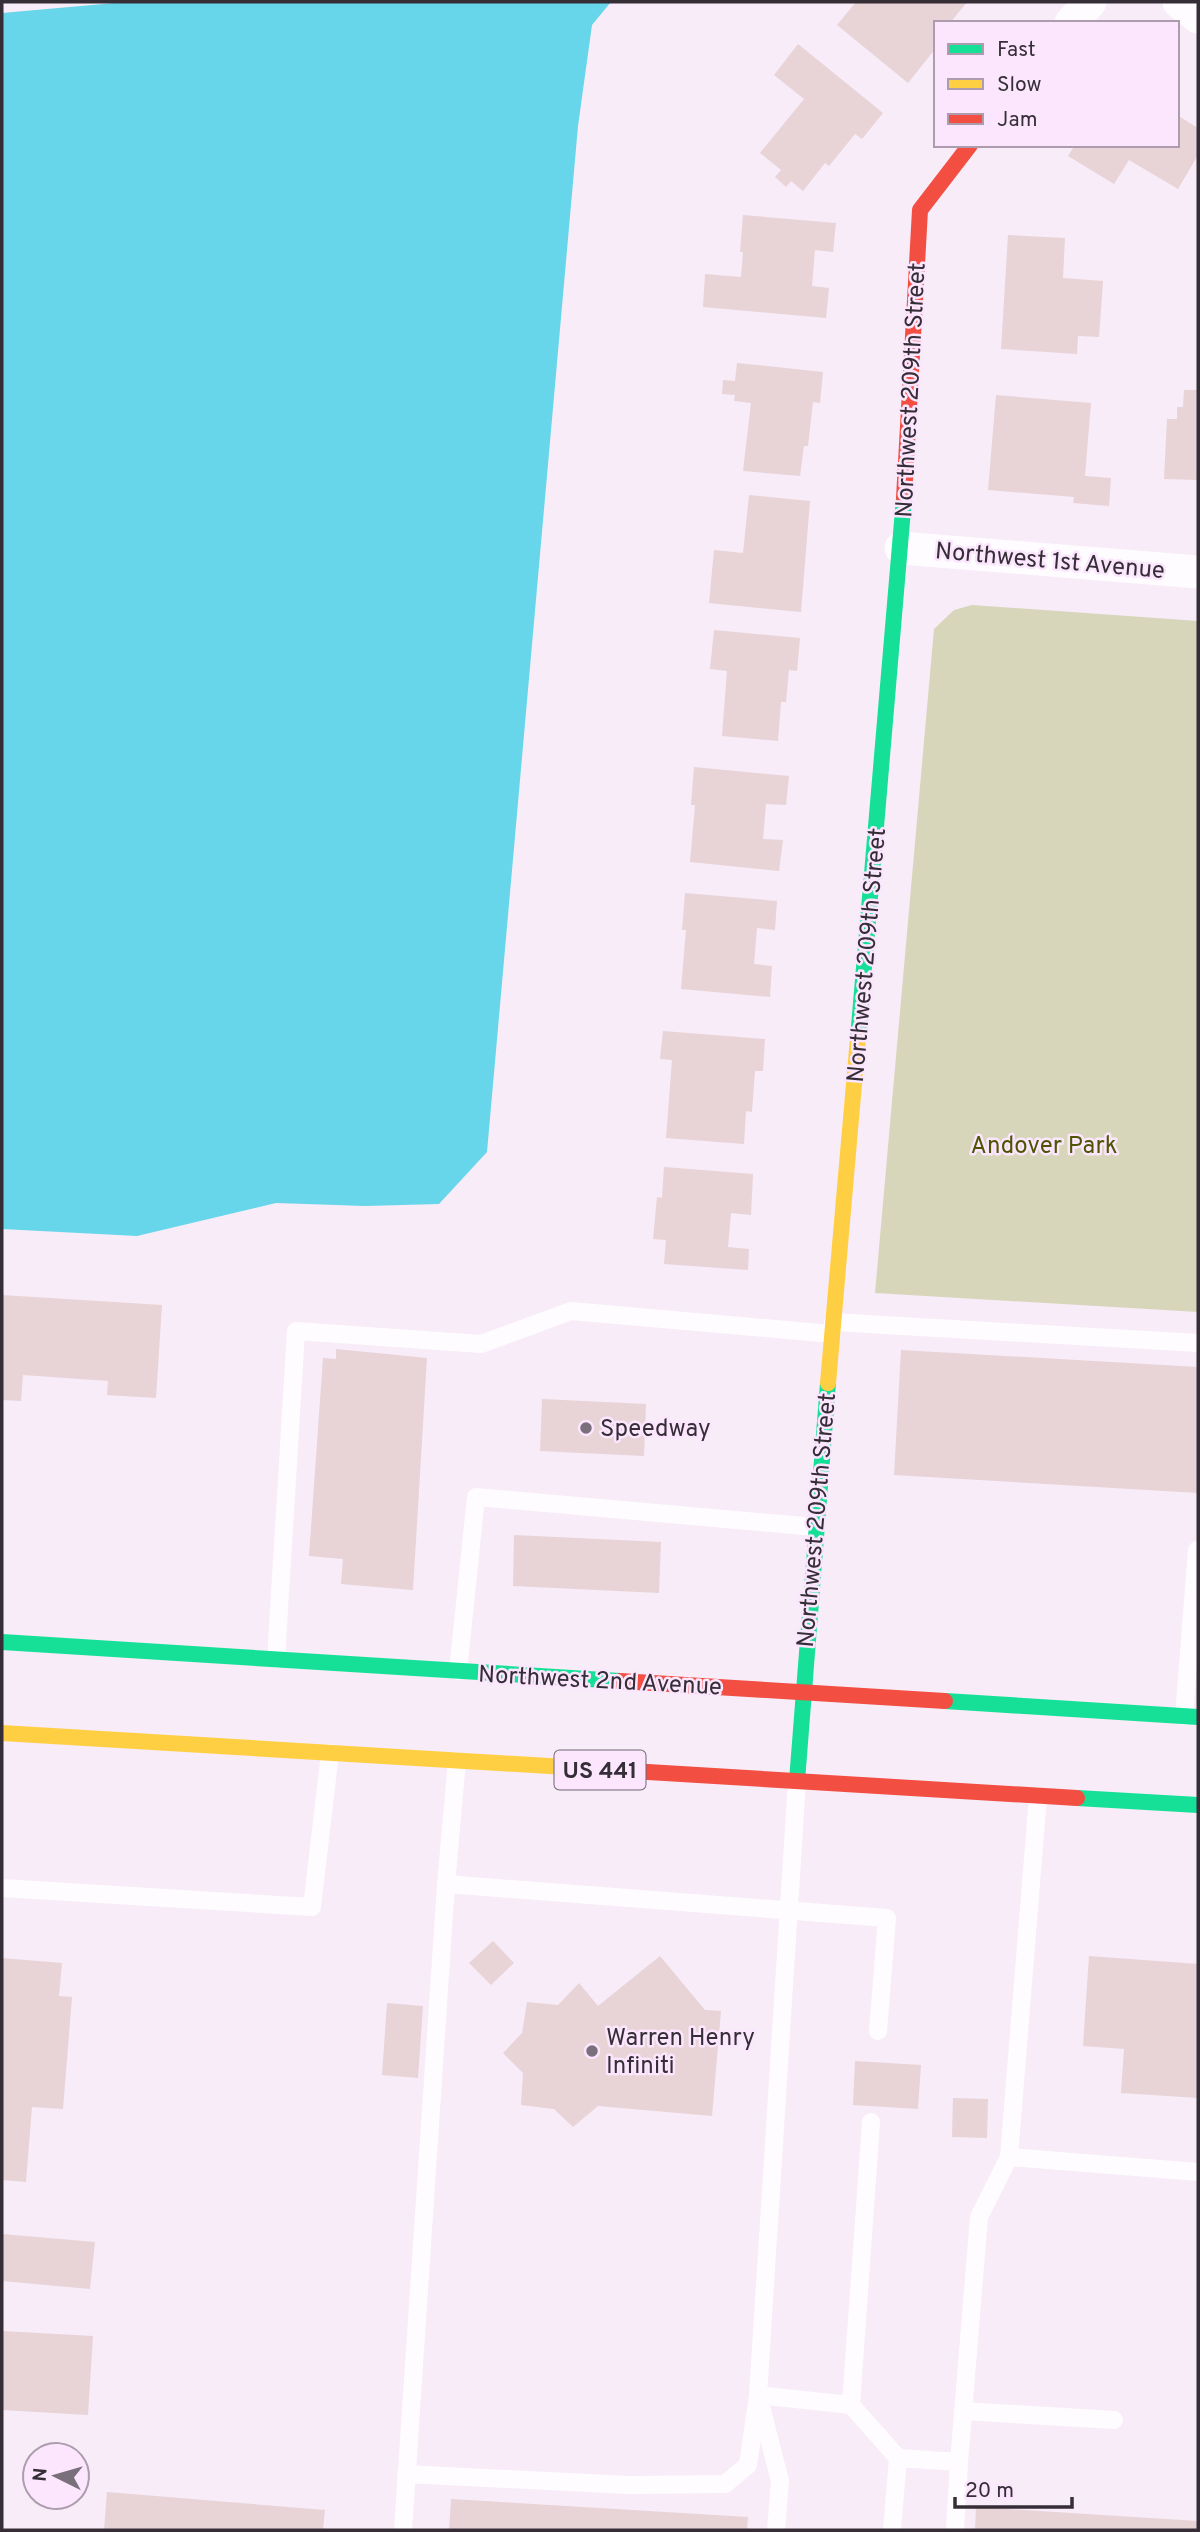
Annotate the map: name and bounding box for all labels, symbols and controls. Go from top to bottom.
legend [934,21,1179,147]
text: Fast [997,37,1036,64]
text: Slow [997,72,1042,99]
text: Jam [997,107,1038,134]
street label: Northwest 209th Street [890,262,934,518]
street label: Northwest 1st Avenue [934,537,1166,587]
street label: Northwest 209th Street [842,827,894,1084]
park label: Andover Park [971,1132,1117,1162]
street label: Northwest 209th Street [792,1392,844,1649]
place label: Speedway [600,1415,711,1445]
marker: Speedway [578,1420,594,1436]
street label: Northwest 2nd Avenue [477,1661,723,1703]
road number: US 441 [554,1750,646,1790]
place label: Warren Henry Infiniti [606,2024,755,2082]
marker: Warren Henry Infiniti [584,2043,600,2059]
north arrow [21,2441,91,2511]
scale bar [955,2466,1072,2510]
text: N [29,2467,54,2483]
text: 20 m [965,2478,1014,2505]

